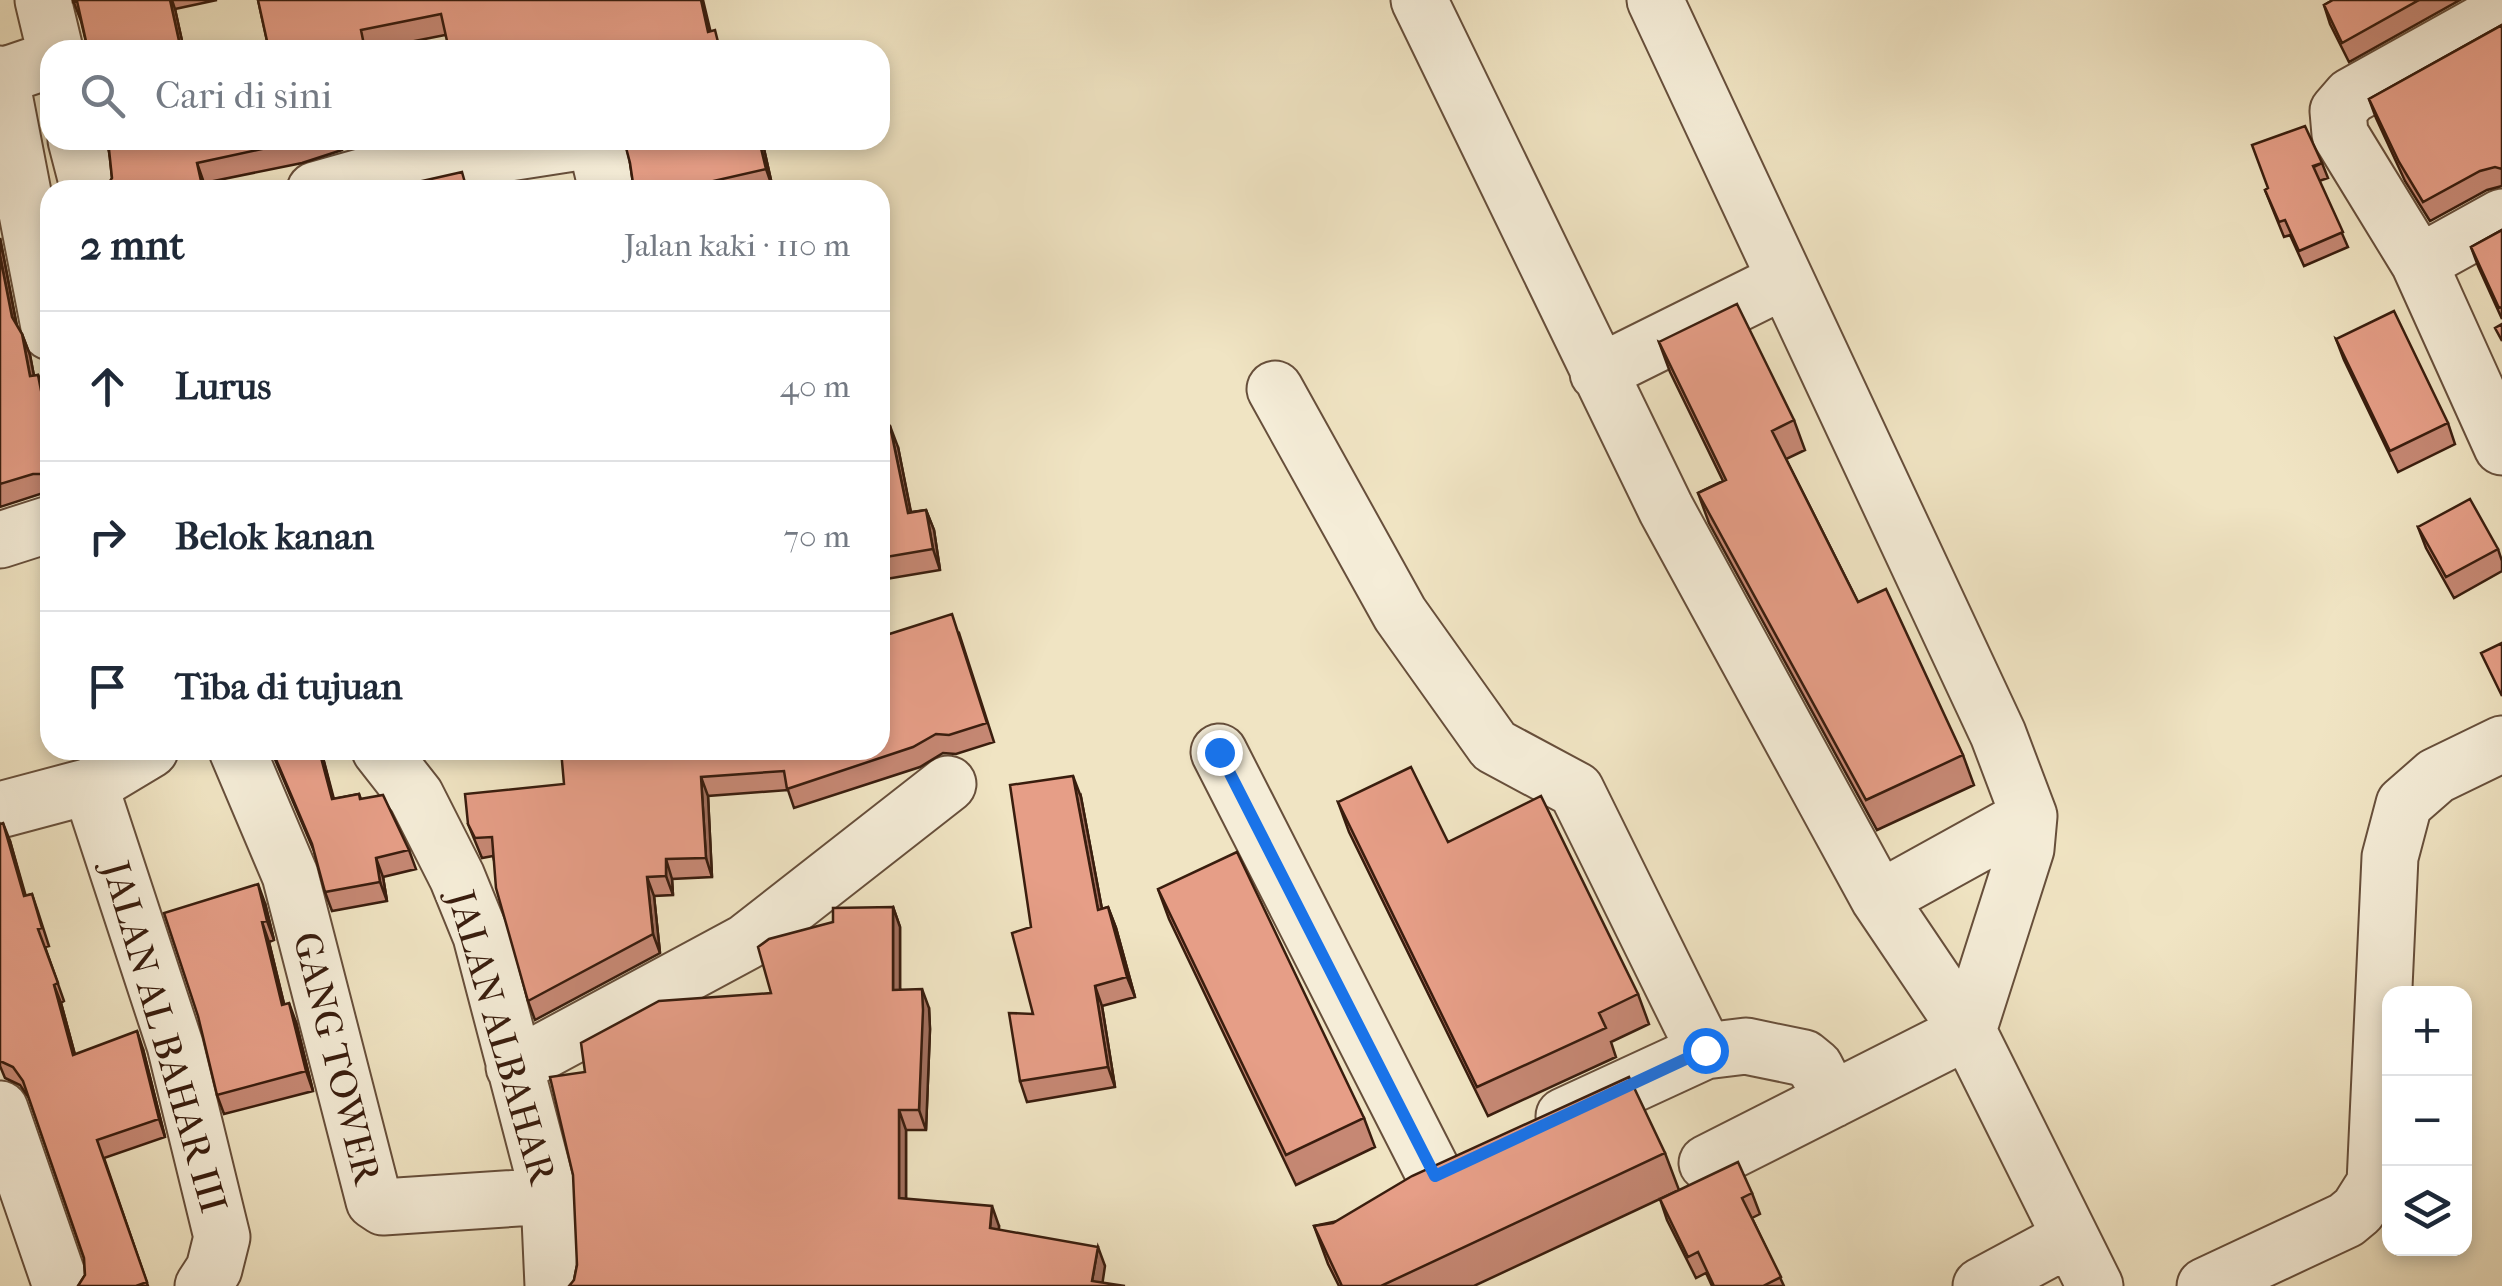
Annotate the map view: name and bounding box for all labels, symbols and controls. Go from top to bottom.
search box [40,40,890,150]
icon: search [75,68,130,123]
text: Cari di sini [155,73,332,118]
text: 2 mnt [80,221,185,270]
text: Jalan kaki · 110 m [624,227,850,264]
icon: ahead [80,359,135,414]
text: Lurus [175,364,271,409]
text: 40 m [780,368,850,405]
icon: right [80,509,135,564]
text: Belok kanan [175,514,374,559]
text: 70 m [784,518,850,555]
icon: arrive [80,659,135,714]
text: Tiba di tujuan [175,664,402,709]
route end [1197,730,1243,776]
street label: JALAN AL BAHAR III [92,853,236,1218]
street label: JALAN ALBAHAR [437,883,565,1190]
street label: GANG TOWER [283,928,390,1190]
map controls [2382,986,2472,1256]
button: + [2382,986,2472,1076]
route start [1683,1028,1729,1074]
button: − [2382,1076,2472,1166]
button: layers [2382,1166,2472,1256]

